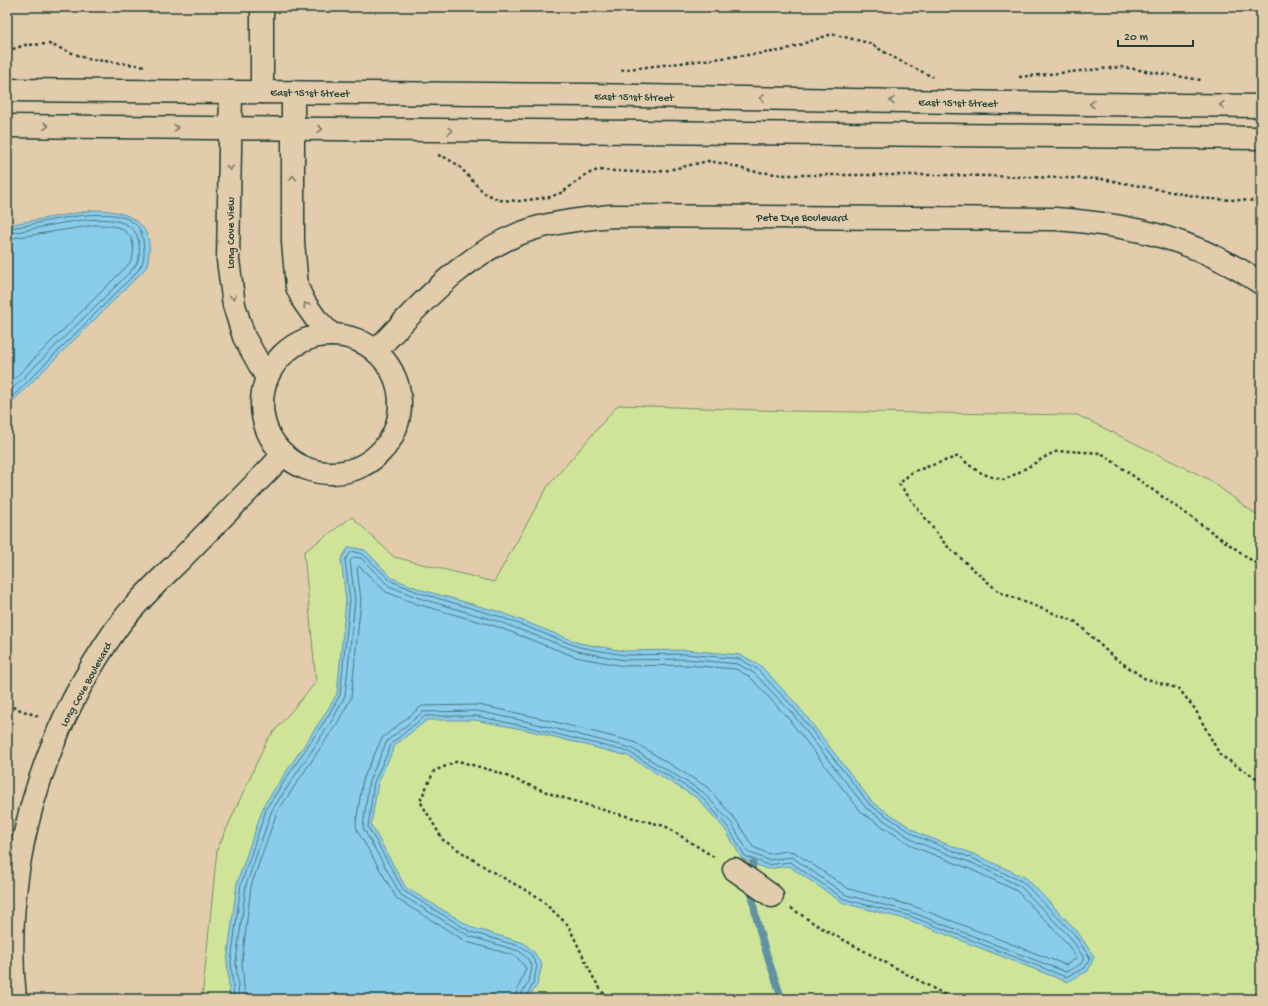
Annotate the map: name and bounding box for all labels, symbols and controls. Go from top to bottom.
scale bar [1118,22,1193,48]
text: 20 m [1124,31,1149,45]
street label: East 151st Street [270,87,351,101]
street label: East 151st Street [594,91,675,105]
one-way arrow [759,94,765,102]
one-way arrow [889,97,895,105]
street label: East 151st Street [918,97,999,111]
one-way arrow [1089,100,1095,108]
one-way arrow [1219,101,1225,109]
one-way arrow [43,122,49,131]
one-way arrow [173,124,179,132]
one-way arrow [317,125,323,133]
one-way arrow [447,126,453,135]
one-way arrow [226,165,235,171]
one-way arrow [289,175,298,181]
street label: Long Cove View [226,197,238,269]
street label: Pete Dye Boulevard [755,213,849,225]
one-way arrow [228,294,237,300]
one-way arrow [303,302,311,309]
street label: Long Cove Boulevard [59,639,116,729]

